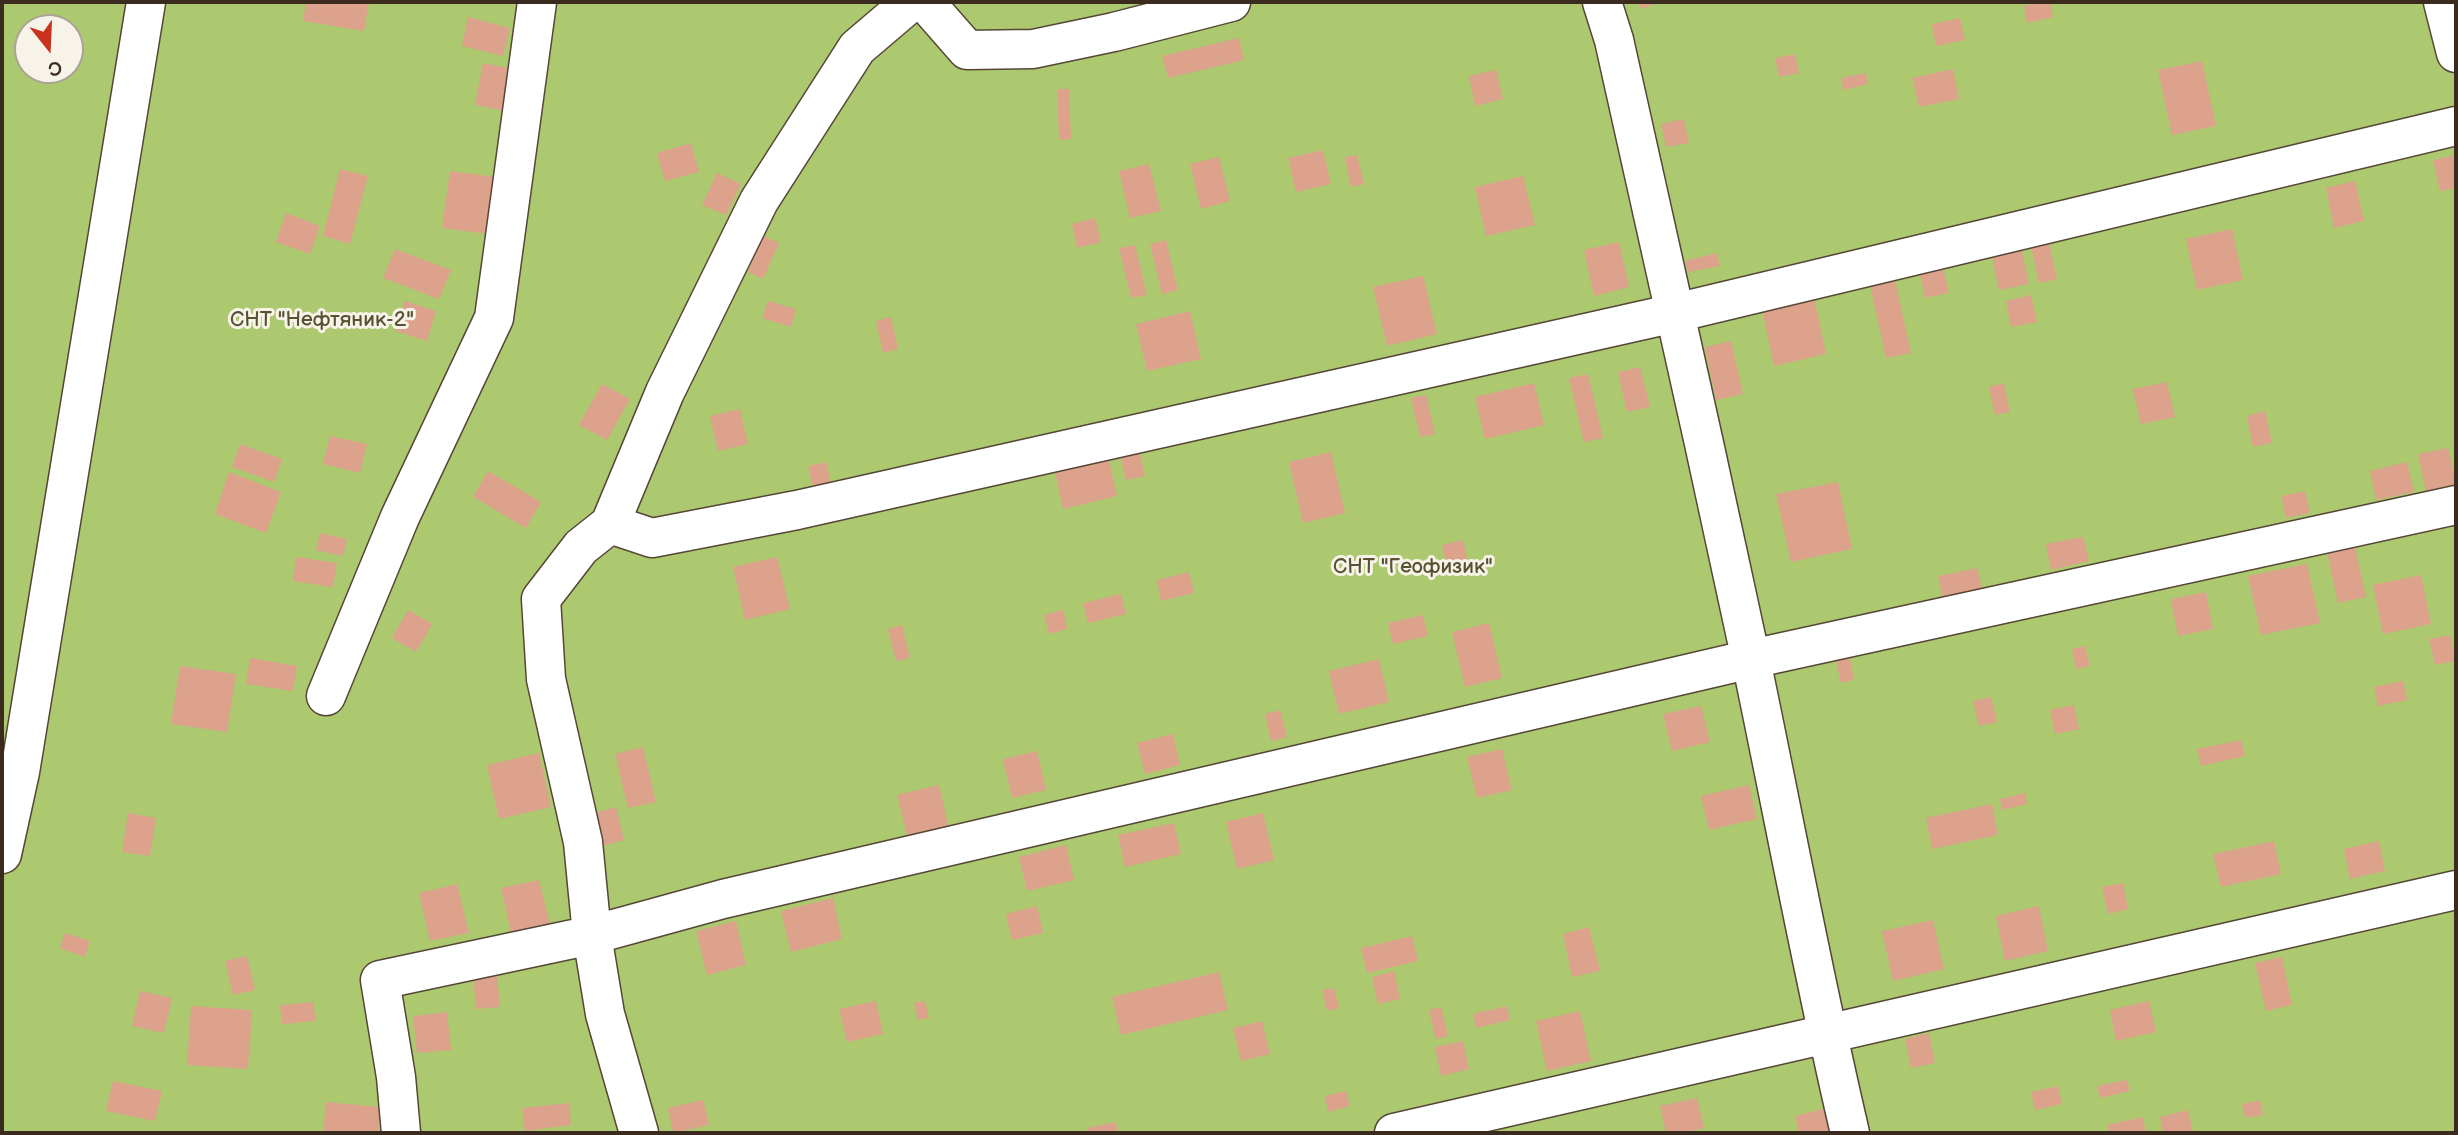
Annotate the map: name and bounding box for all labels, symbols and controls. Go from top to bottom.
north arrow [14,14,84,84]
text: С [45,55,65,81]
park label: СНТ "Нефтяник-2" [230,308,414,334]
park label: СНТ "Геофизик" [1333,555,1493,581]

